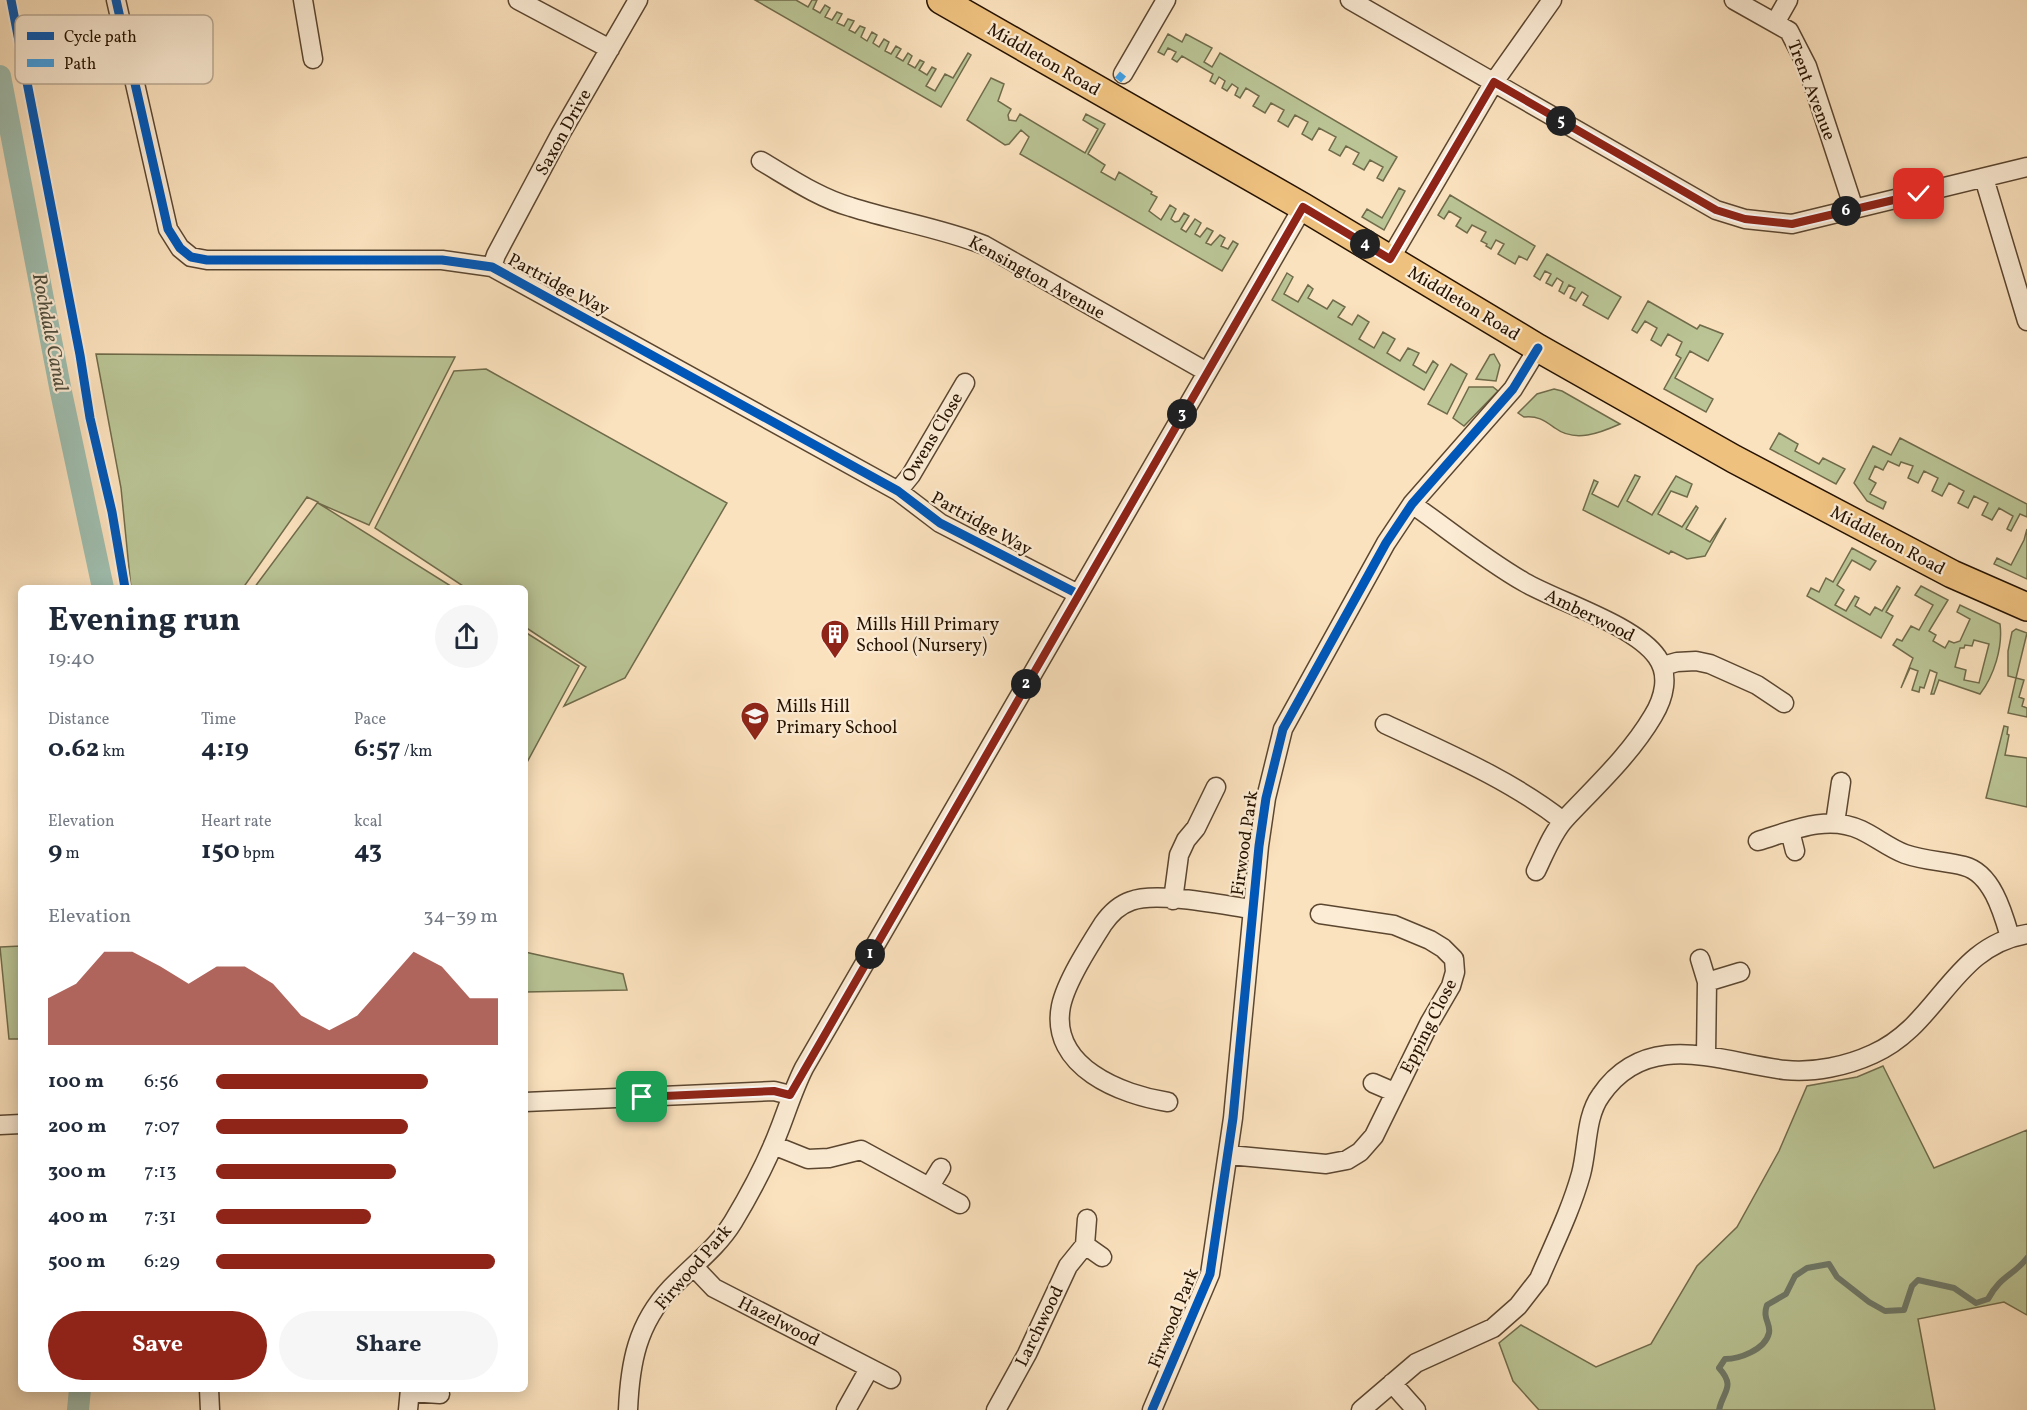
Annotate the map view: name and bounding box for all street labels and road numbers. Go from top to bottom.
street label: Middleton Road [982,18,1105,103]
street label: Trent Avenue [1780,37,1841,144]
street label: Saxon Drive [530,85,598,181]
street label: Kensington Avenue [963,230,1109,326]
street label: Partridge Way [503,248,614,323]
street label: Middleton Road [1402,261,1524,348]
street label: Owens Close [897,388,970,487]
street label: Partridge Way [926,486,1037,563]
street label: Middleton Road [1825,500,1949,582]
street label: Amberwood [1540,584,1639,649]
street label: Firwood Park [1226,789,1265,897]
street label: Epping Close [1395,975,1464,1078]
street label: Firwood Park [650,1220,738,1316]
street label: Firwood Park [1143,1265,1206,1372]
street label: Larchwood [1010,1282,1071,1371]
street label: Hazelwood [733,1291,823,1354]

